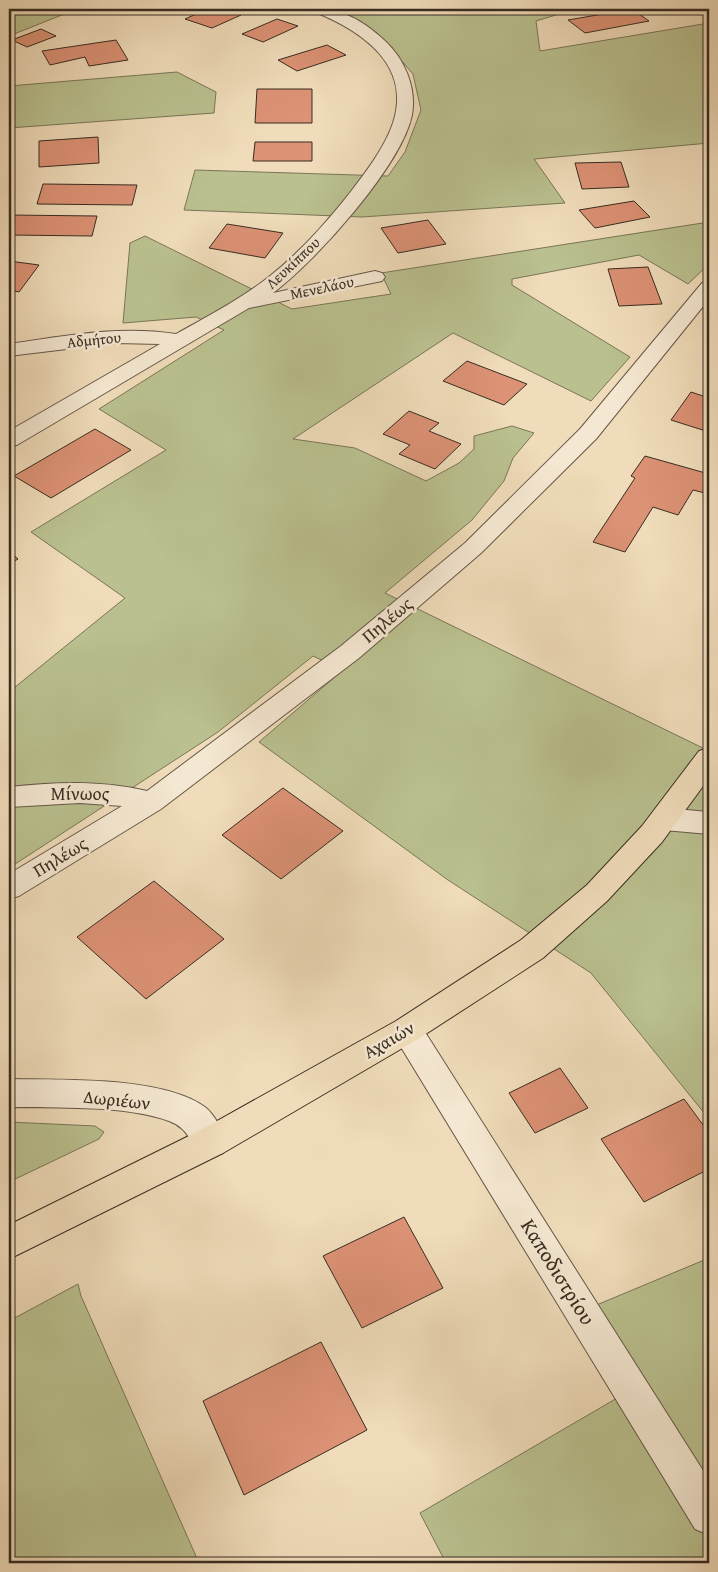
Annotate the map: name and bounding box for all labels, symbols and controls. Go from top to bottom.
street label: Λευκίππου [261,232,325,293]
street label: Μενελάου [288,271,356,304]
street label: Αδμήτου [66,326,122,353]
street label: Πηλέως [355,590,418,649]
street label: Μίνωος [51,780,110,807]
street label: Πηλέως [27,830,92,883]
street label: Αχαιών [358,1014,420,1065]
street label: Δωριέων [82,1083,152,1116]
street label: Καποδιστρίου [513,1213,603,1331]

